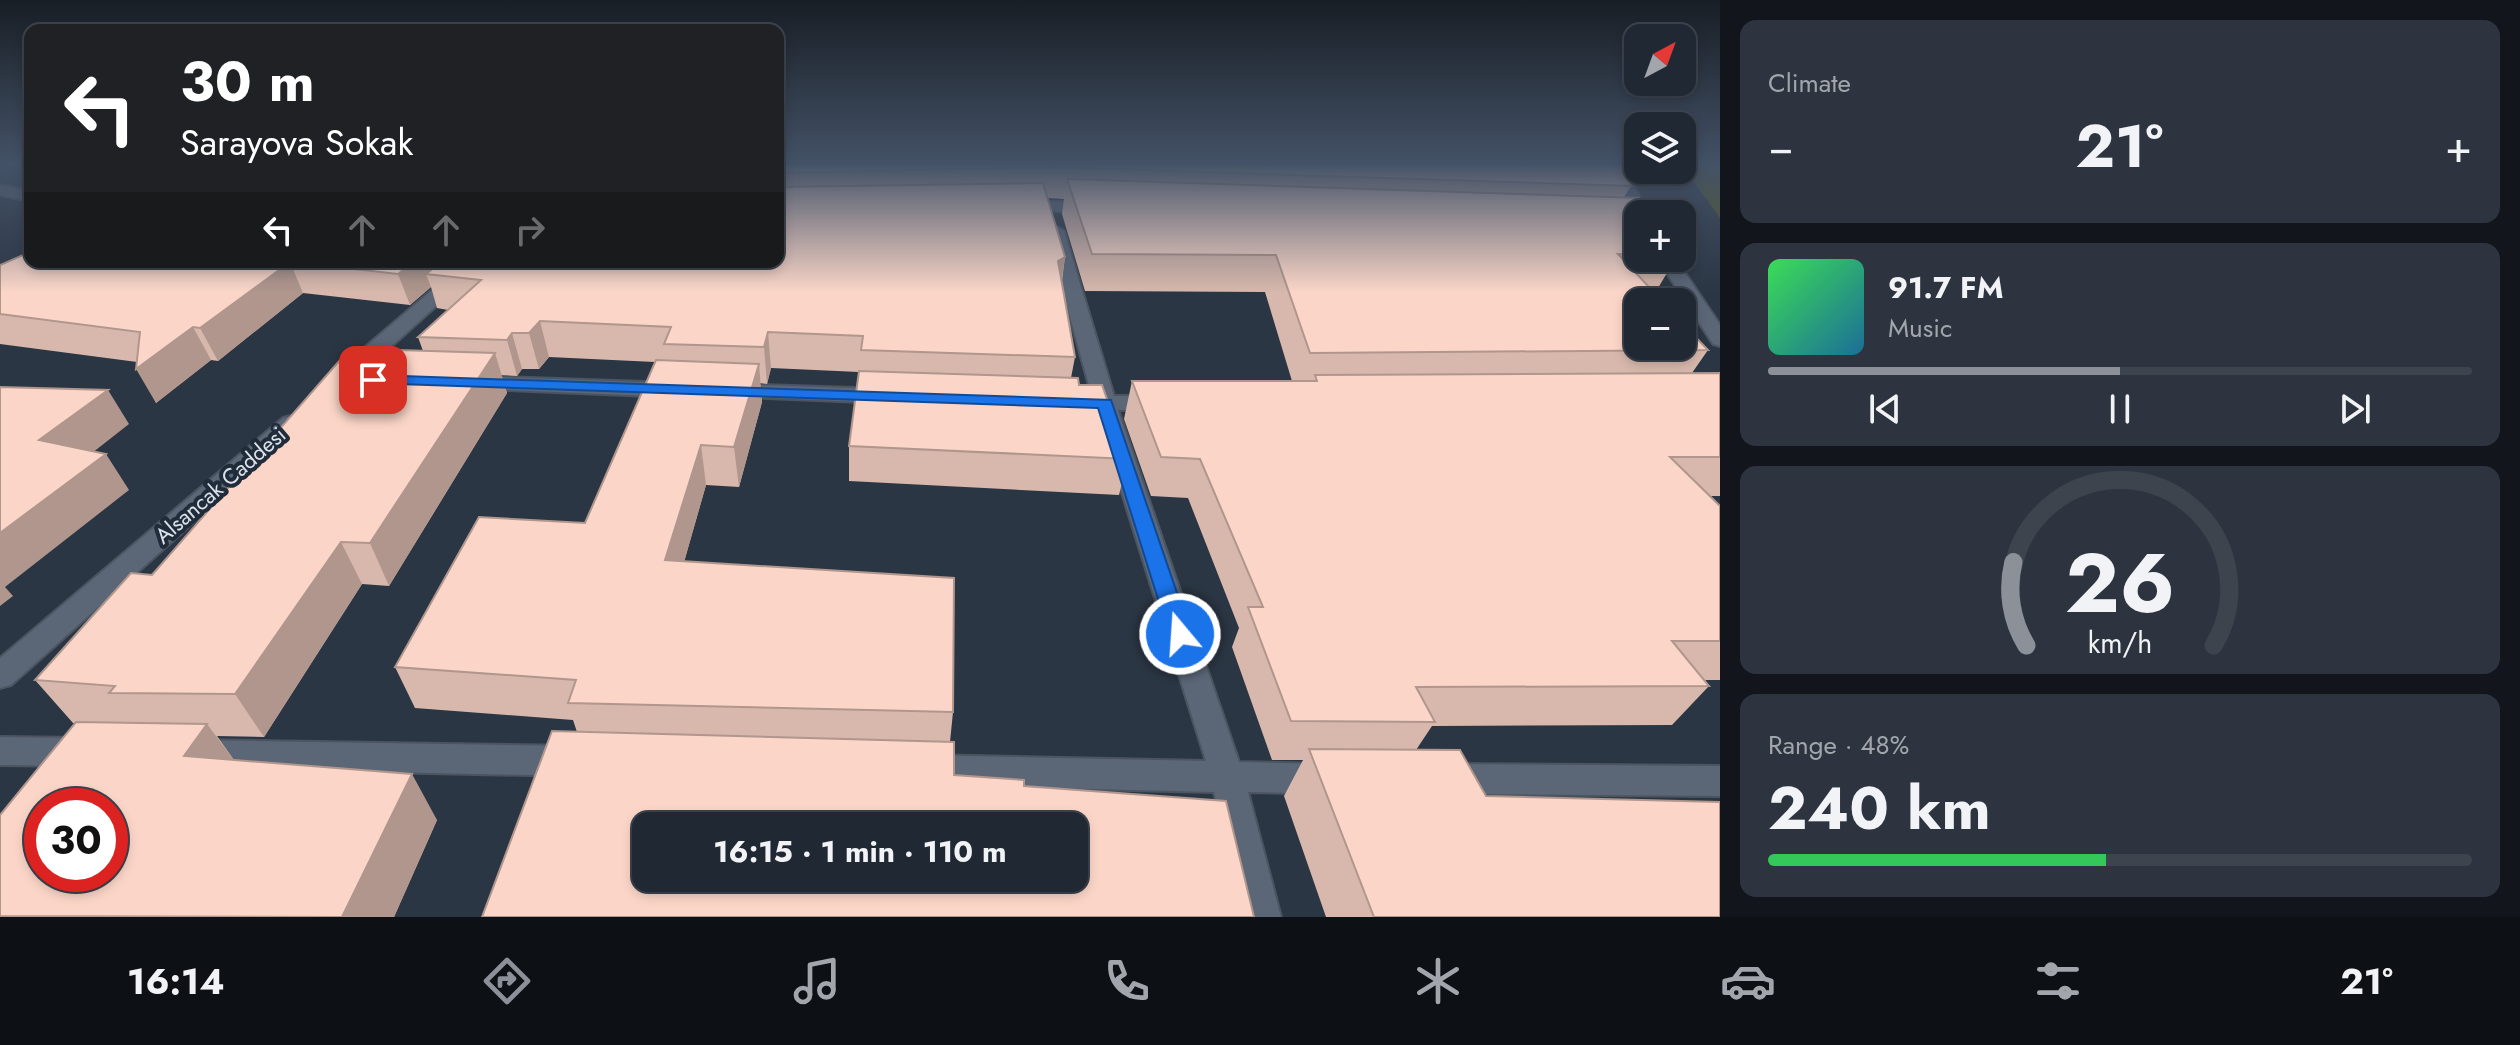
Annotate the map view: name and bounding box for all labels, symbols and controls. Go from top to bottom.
north arrow [1624,24,1696,96]
map controls [1624,24,1696,360]
text: 30 m [180,41,315,122]
icon: left [48,56,152,160]
text: Climate [1768,64,1851,102]
text: 21° [2076,103,2163,190]
button: layers [1624,112,1696,184]
text: − [1768,115,1794,179]
text: + [2445,115,2472,179]
text: Sarayova Sokak [180,116,413,168]
button: + [1624,200,1696,272]
icon: left [256,208,300,252]
icon: ahead [340,208,384,252]
icon: ahead [424,208,468,252]
icon: right [508,208,552,252]
text: 91.7 FM [1888,266,2003,309]
button: − [1624,288,1696,360]
text: Music [1888,309,1952,347]
pin [339,346,407,414]
icon: arrive [351,358,395,402]
icon: previous [1863,387,1907,431]
icon: pause [2098,387,2142,431]
icon: next [2333,387,2377,431]
street label: Alsancak Caddesi [147,419,293,551]
text: 26 [2065,523,2175,643]
position arrow [1138,592,1222,676]
text: km/h [2088,622,2152,664]
text: Range · 48% [1768,726,1909,764]
text: 240 km [1768,765,1991,852]
speed limit sign: 30 [24,788,128,892]
text: 16:15 · 1 min · 110 m [713,830,1007,873]
icon: directions [479,953,535,1009]
icon: music [789,953,845,1009]
icon: phone [1099,953,1155,1009]
icon: climate [1410,953,1466,1009]
icon: car [1720,953,1776,1009]
icon: filters [2030,953,2086,1009]
text: 16:14 [127,955,225,1007]
text: 21° [2340,955,2393,1007]

